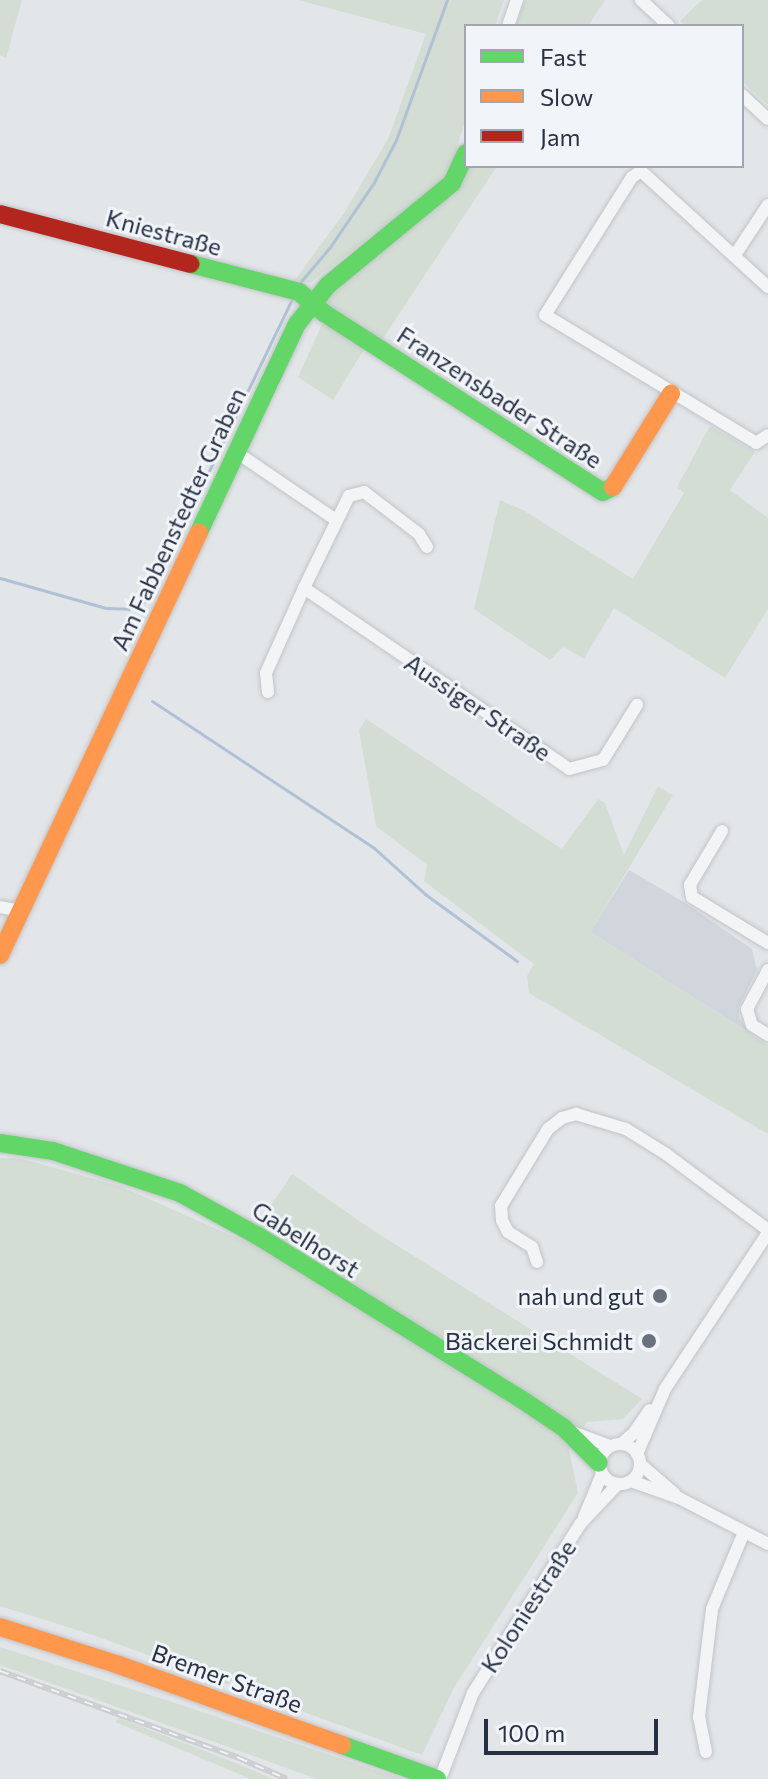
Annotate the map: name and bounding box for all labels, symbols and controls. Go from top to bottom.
legend [464,24,744,168]
text: Fast [540,42,587,71]
text: Slow [540,82,593,111]
text: Jam [540,122,580,151]
street label: Kniestraße [103,203,225,261]
street label: Franzensbader Straße [392,320,608,474]
street label: Am Fabbenstedter Graben [104,383,252,655]
street label: Aussiger Straße [399,648,557,766]
street label: Gabelhorst [247,1195,365,1283]
place label: nah und gut [517,1282,644,1310]
marker: nah und gut [651,1287,669,1305]
place label: Bäckerei Schmidt [445,1327,633,1355]
marker: Bäckerei Schmidt [640,1332,658,1350]
street label: Koloniestraße [474,1534,582,1678]
street label: Bremer Straße [148,1637,306,1719]
scale bar [488,1703,662,1753]
text: 100 m [498,1718,565,1747]

